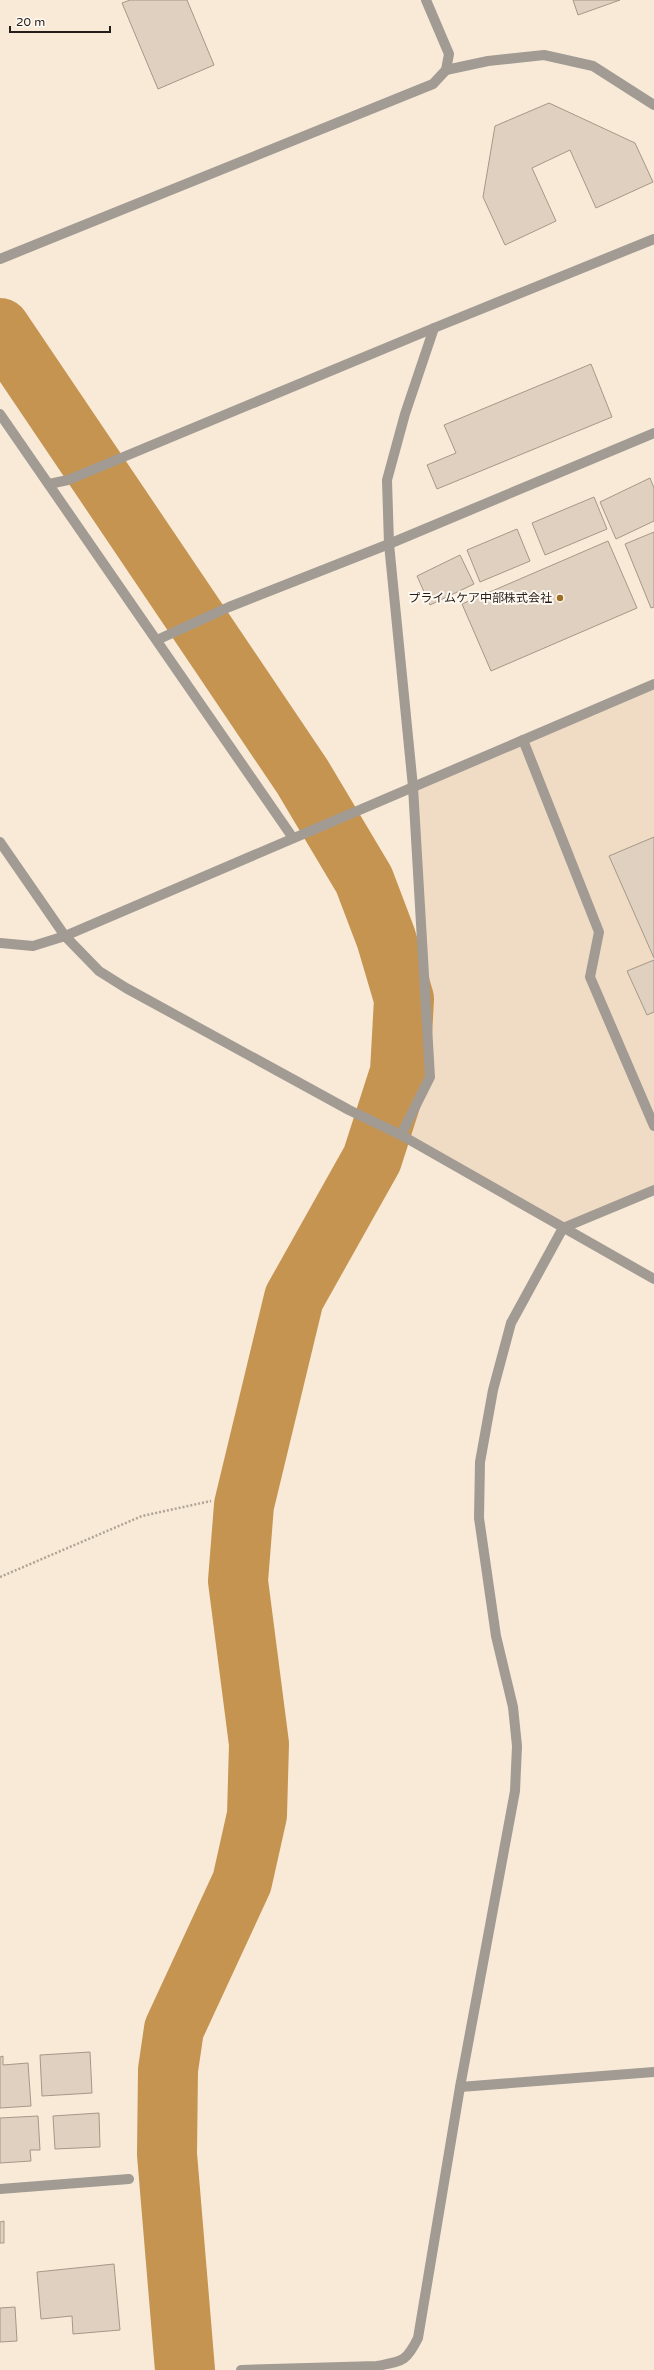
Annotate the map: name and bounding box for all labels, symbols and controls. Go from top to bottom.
scale bar [10,8,110,34]
text: 20 m [16,15,45,29]
place label: プライムケア中部株式会社 [408,591,552,605]
marker: プライムケア中部株式会社 [555,593,565,603]

